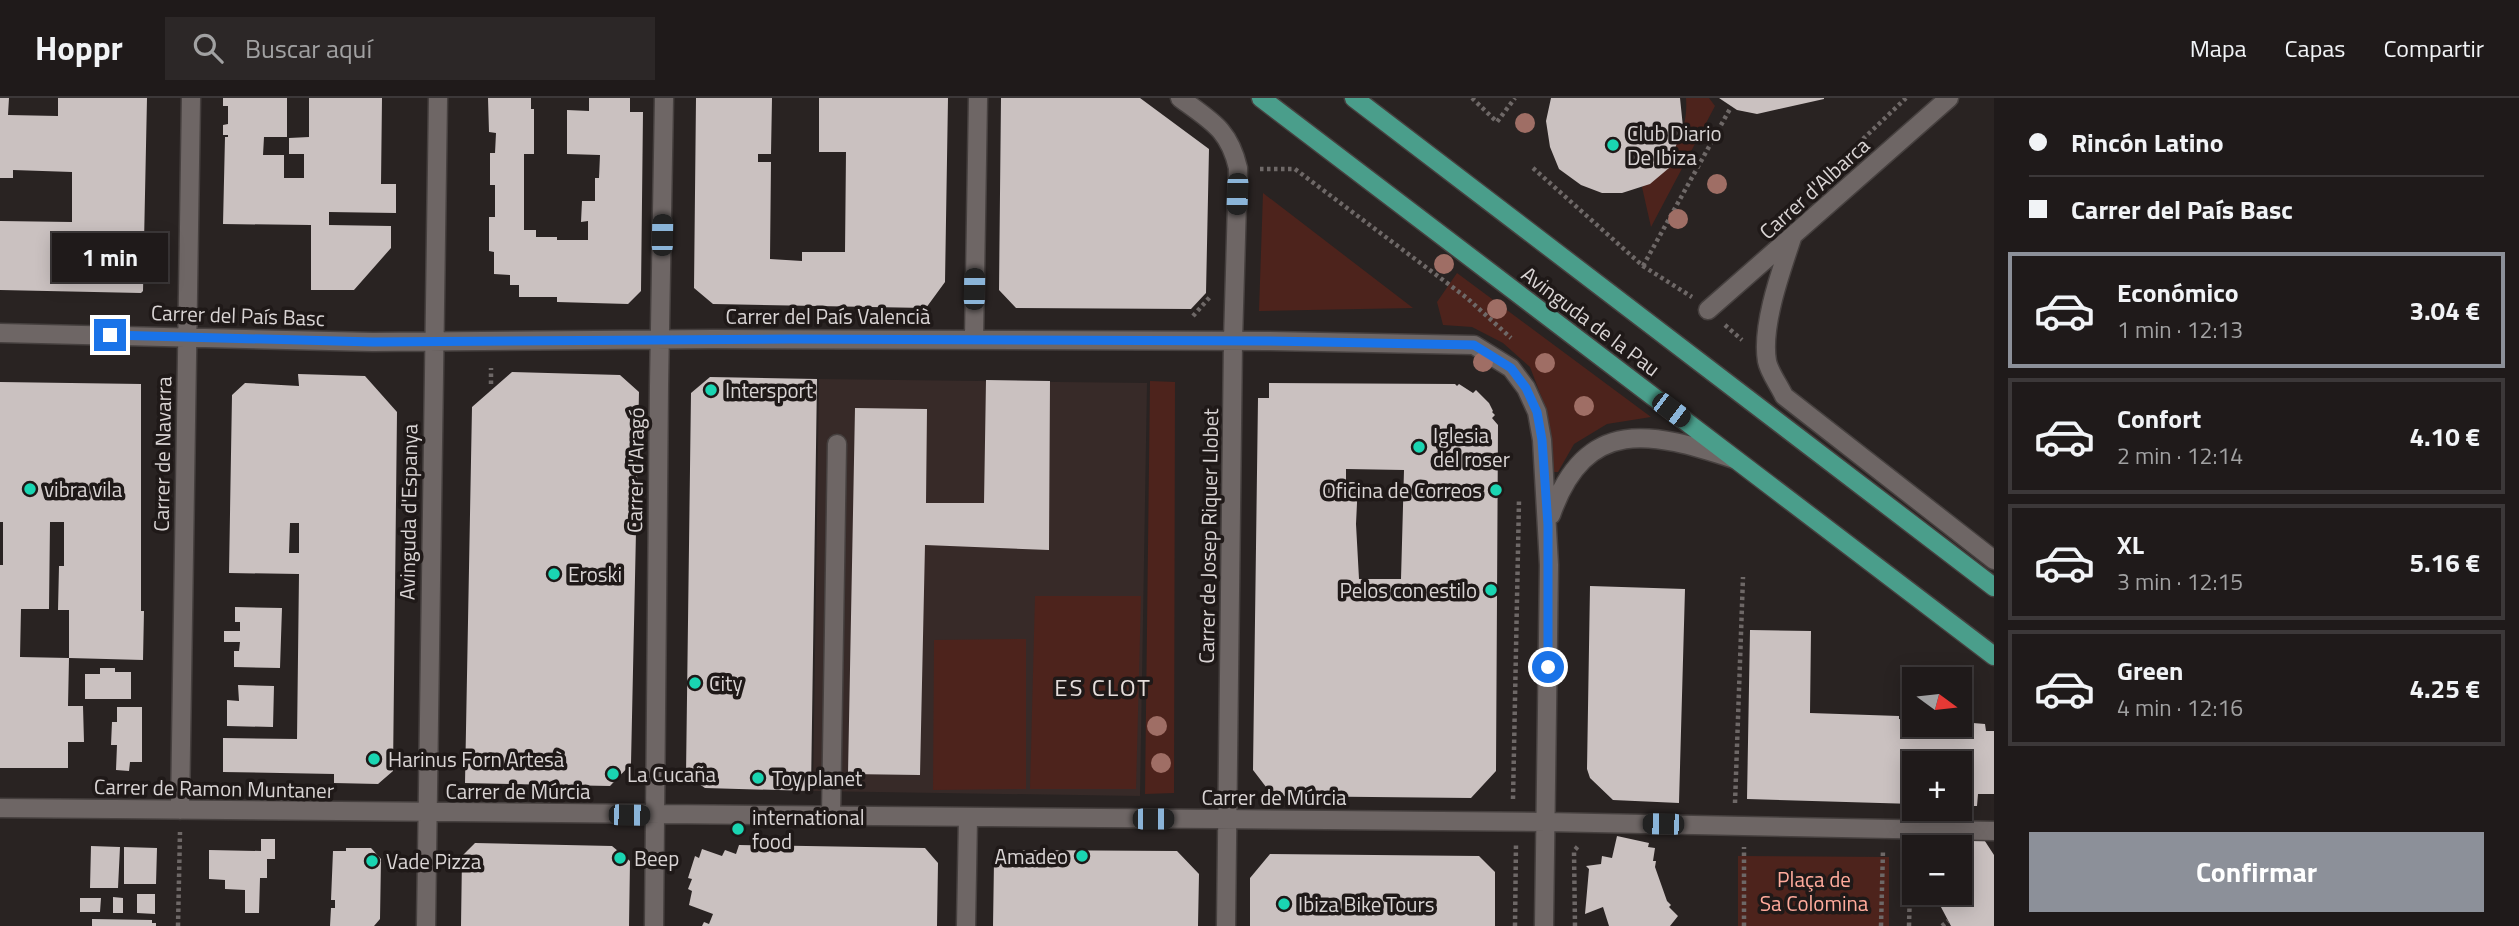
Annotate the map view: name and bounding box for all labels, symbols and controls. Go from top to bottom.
search box [165,17,655,80]
text: Hoppr [35,23,123,73]
icon: search [189,29,227,67]
text: Buscar aquí [245,29,372,68]
text: Mapa [2190,30,2247,66]
text: Capas [2285,30,2345,66]
text: Compartir [2383,30,2484,66]
place label: Club Diario De Ibiza [1627,117,1722,173]
text: Rincón Latino [2071,123,2224,162]
street label: Carrer d'Albarca [1752,129,1877,246]
marker: Club Diario De Ibiza [1605,137,1621,153]
car [1226,173,1249,215]
text: Carrer del País Basc [2071,190,2293,229]
car [652,214,673,256]
callout: 1 min [52,233,168,282]
text: 1 min [82,240,138,275]
street label: Avinguda de la Pau [1515,258,1667,384]
car [964,268,985,310]
text: Económico [2117,273,2239,312]
icon: car [2033,279,2096,342]
text: 3.04 € [2409,291,2480,330]
street label: Carrer del País Basc [150,296,326,334]
street label: Carrer del País Valencià [726,300,931,332]
text: 1 min · 12:13 [2117,312,2243,347]
route end [94,319,126,351]
place label: Intersport [725,374,814,406]
street label: Carrer de Navarra [145,376,179,532]
marker: Intersport [703,382,719,398]
car [1648,389,1695,431]
text: Confort [2117,399,2201,438]
icon: car [2033,405,2096,468]
street label: Carrer d'Aragó [618,407,652,533]
street label: Carrer de Josep Riquer Llobet [1190,407,1226,664]
text: 4.10 € [2409,417,2480,456]
place label: Iglesia del roser [1433,419,1510,475]
street label: Avinguda d'Espanya [390,423,426,600]
text: 2 min · 12:14 [2117,438,2243,473]
marker: Iglesia del roser [1411,439,1427,455]
place label: vibra vila [44,473,123,505]
place label: Oficina de Correos [1322,474,1482,506]
marker: vibra vila [22,481,38,497]
marker: Oficina de Correos [1488,482,1504,498]
text: XL [2117,525,2144,564]
icon: car [2033,531,2096,594]
text: 5.16 € [2409,543,2480,582]
place label: Eroski [568,558,622,590]
text: 3 min · 12:15 [2117,564,2243,599]
marker: Eroski [546,566,562,582]
place label: Pelos con estilo [1339,574,1477,606]
marker: Pelos con estilo [1483,582,1499,598]
route start [1532,651,1564,683]
text: Green [2117,651,2183,690]
icon: car [2033,657,2096,720]
place label: City [709,667,743,699]
north arrow [1902,667,1972,737]
map controls [1902,667,1972,905]
district label: ES CLOT [1054,669,1152,705]
text: 4.25 € [2409,669,2480,708]
marker: City [687,675,703,691]
text: 4 min · 12:16 [2117,690,2243,725]
place label: Harinus Forn Artesà [388,743,565,775]
marker: Harinus Forn Artesà [366,751,382,767]
button: + [1902,751,1972,821]
place label: La Cucaña [627,758,716,790]
place label: Toy planet [772,762,863,794]
marker: La Cucaña [605,766,621,782]
street label: Carrer de Ramon Muntaner [94,770,334,806]
marker: Toy planet [750,770,766,786]
street label: Carrer de Múrcia [445,775,591,807]
street label: Carrer de Múrcia [1201,781,1347,813]
place label: international food [752,801,865,857]
car [608,804,651,826]
car [1133,809,1175,830]
car [1642,813,1685,835]
marker: international food [730,821,746,837]
button: Confirmar [2029,832,2484,912]
button: − [1902,835,1972,905]
place label: Amadeo [995,840,1068,872]
place label: Beep [634,842,679,874]
place label: Vade Pizza [386,845,482,877]
marker: Amadeo [1074,848,1090,864]
marker: Beep [612,850,628,866]
marker: Vade Pizza [364,853,380,869]
park label: Plaça de Sa Colomina [1760,863,1869,919]
place label: Ibiza Bike Tours [1298,888,1434,920]
marker: Ibiza Bike Tours [1276,896,1292,912]

